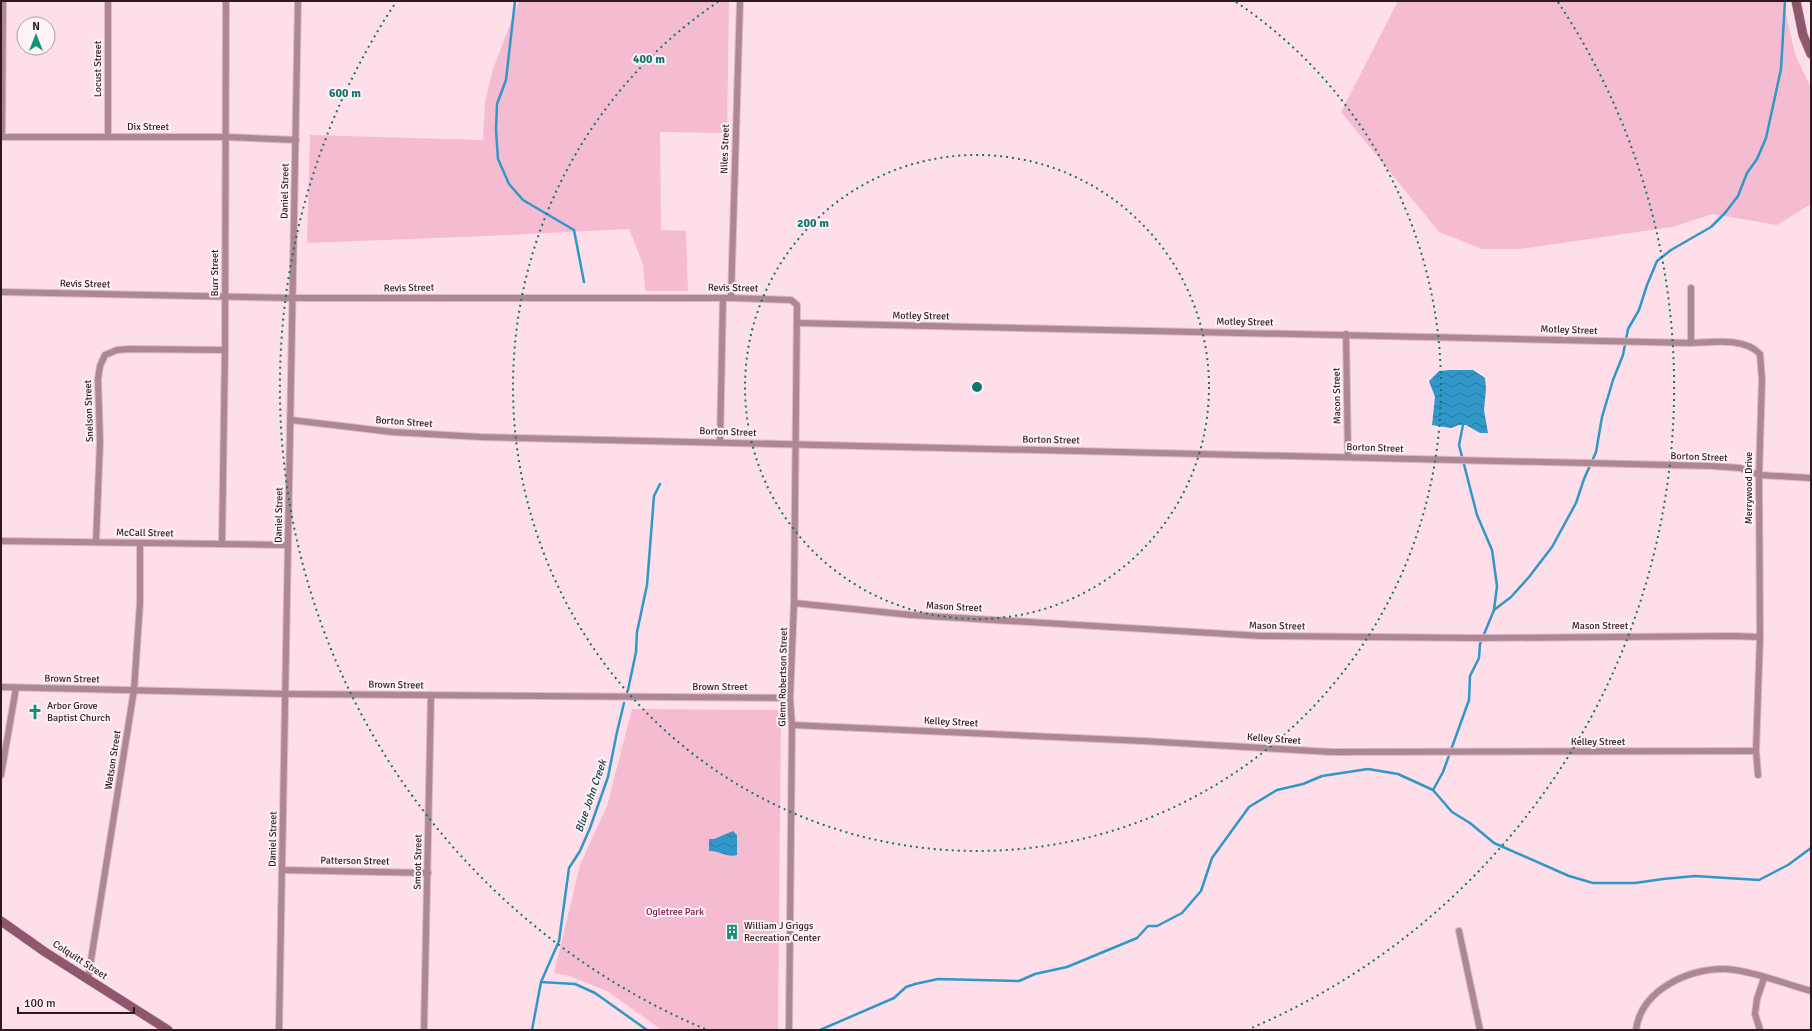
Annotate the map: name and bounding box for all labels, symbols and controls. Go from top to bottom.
north arrow [16,16,56,56]
text: N [32,20,40,33]
street label: Locust Street [92,40,104,97]
text: 400 m [633,52,665,67]
text: 600 m [329,86,361,101]
street label: Dix Street [127,121,169,133]
street label: Niles Street [718,123,732,174]
street label: Daniel Street [279,162,291,219]
text: 200 m [797,216,829,231]
street label: Burr Street [209,249,221,297]
street label: Revis Street [60,278,111,290]
street label: Revis Street [384,282,435,294]
street label: Revis Street [708,282,759,294]
street label: Motley Street [892,310,950,323]
street label: Motley Street [1216,316,1274,329]
street label: Motley Street [1540,323,1598,337]
street label: Macon Street [1330,367,1343,424]
street label: Snelson Street [82,379,96,442]
centre of rings [970,380,984,394]
street label: Borton Street [375,414,434,430]
street label: Borton Street [699,425,757,439]
street label: Borton Street [1022,433,1080,447]
street label: Borton Street [1346,441,1404,455]
street label: Borton Street [1670,450,1728,464]
street label: Merrywood Drive [1743,452,1755,524]
street label: Daniel Street [273,486,285,543]
street label: McCall Street [116,526,175,540]
street label: Mason Street [926,600,983,614]
street label: Mason Street [1249,620,1306,633]
street label: Mason Street [1572,620,1629,632]
street label: Glenn Robertson Street [776,627,790,727]
street label: Brown Street [44,673,100,685]
street label: Brown Street [368,679,424,691]
street label: Brown Street [692,681,748,693]
place label: Arbor Grove Baptist Church [47,700,110,724]
church icon: Arbor Grove Baptist Church [26,703,44,721]
street label: Kelley Street [924,715,979,729]
street label: Watson Street [102,729,124,791]
street label: Kelley Street [1247,731,1302,747]
street label: Kelley Street [1571,736,1626,748]
water label: Blue John Creek [573,757,610,834]
street label: Daniel Street [267,810,279,867]
street label: Smoot Street [412,834,424,890]
street label: Patterson Street [320,854,390,868]
park label: Ogletree Park [646,906,704,918]
place label: William J Griggs Recreation Center [744,920,821,944]
building icon: William J Griggs Recreation Center [723,923,741,941]
street label: Colquitt Street [50,938,110,982]
scale bar [18,989,134,1015]
text: 100 m [24,996,56,1011]

